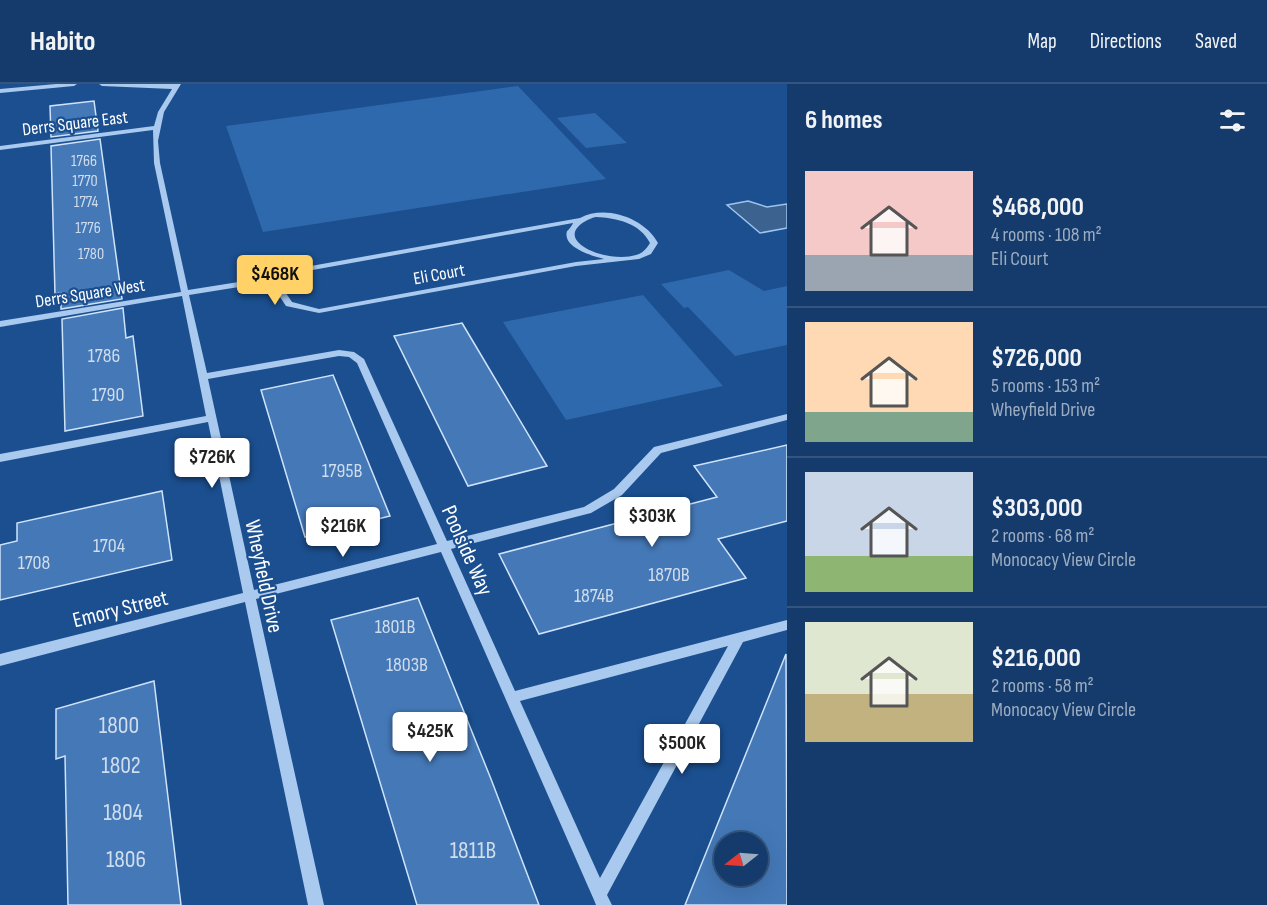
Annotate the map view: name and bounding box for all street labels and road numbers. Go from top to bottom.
street label: Derrs Square East [21,107,130,140]
street label: Eli Court [412,260,467,289]
street label: Derrs Square West [34,274,147,313]
street label: Poolside Way [435,501,499,600]
street label: Wheyfield Drive [238,517,289,635]
street label: Emory Street [70,585,171,634]

